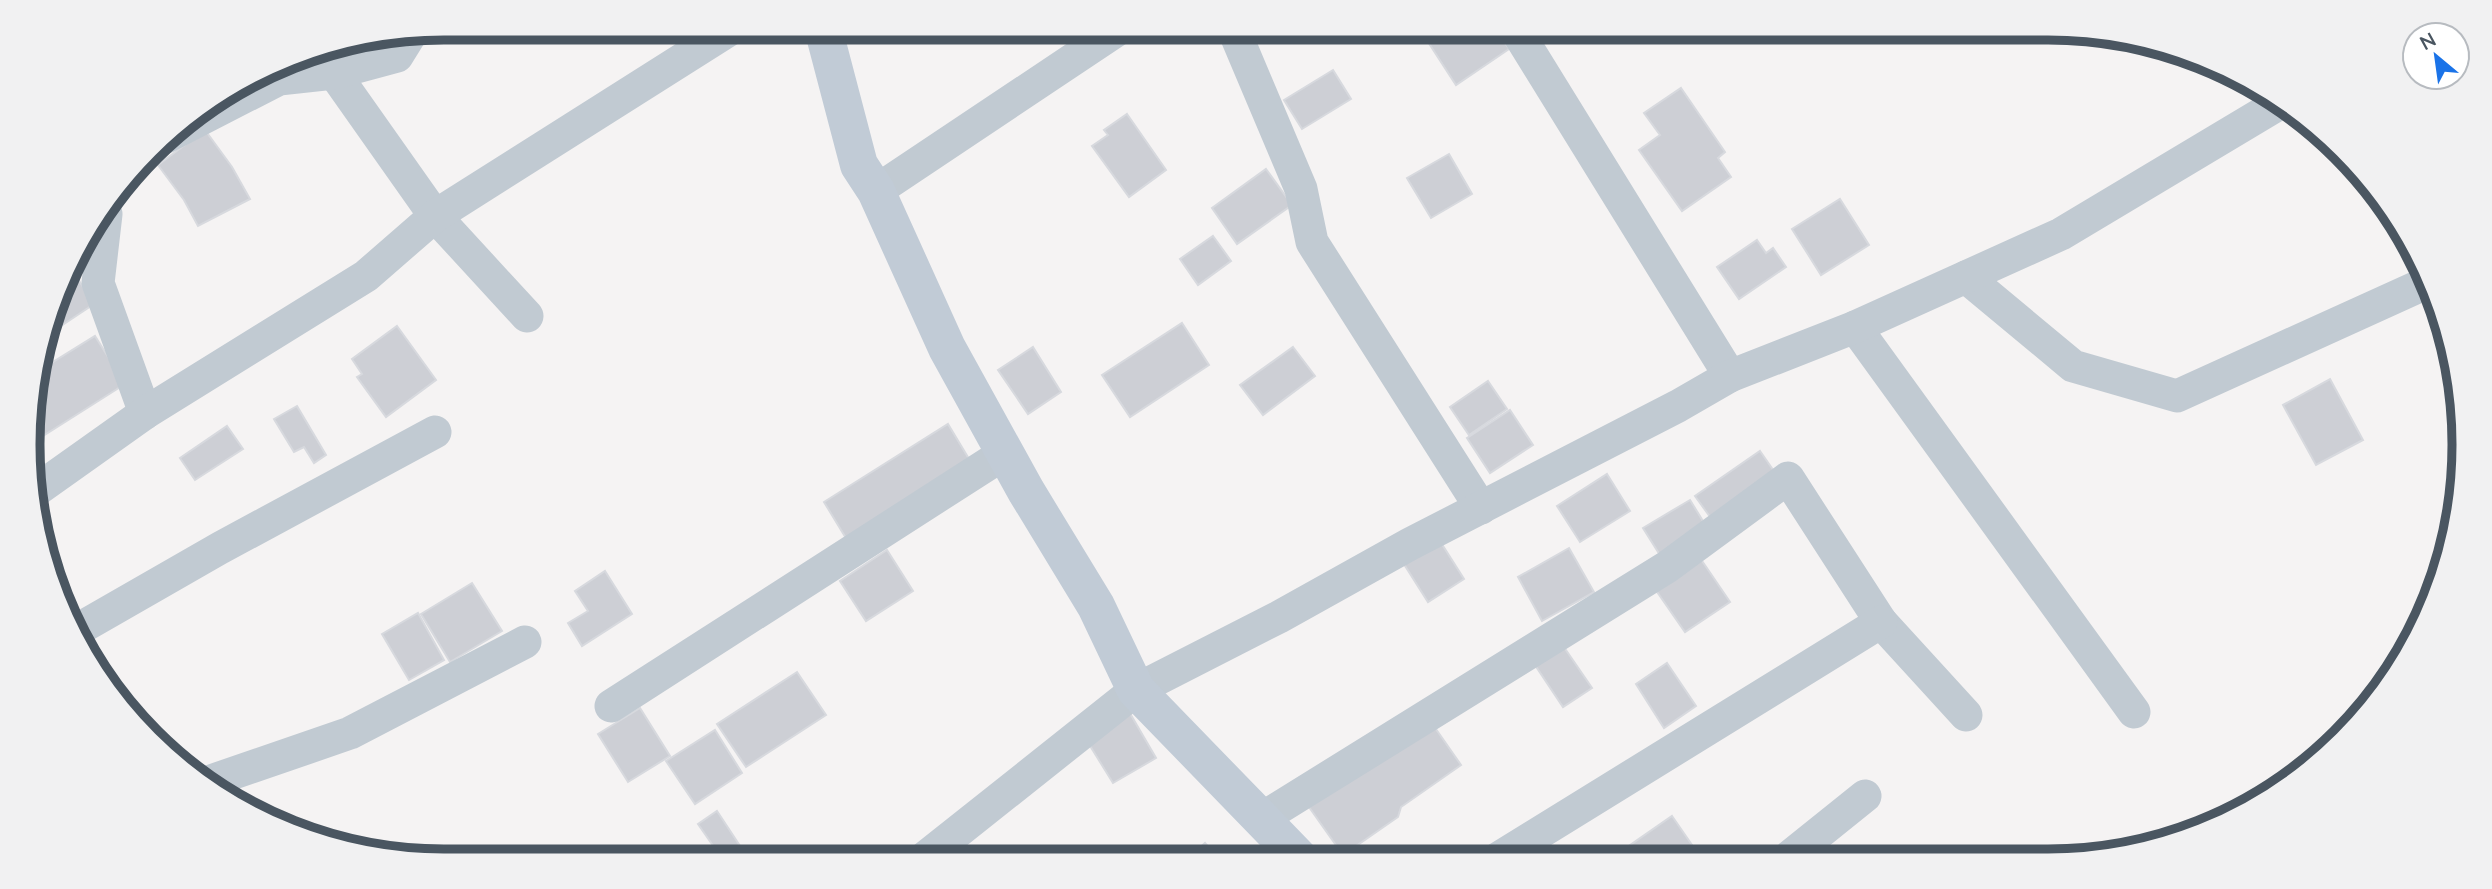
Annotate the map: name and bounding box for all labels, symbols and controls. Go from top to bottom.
north arrow [2401,21,2471,91]
text: N [2416,27,2439,54]

